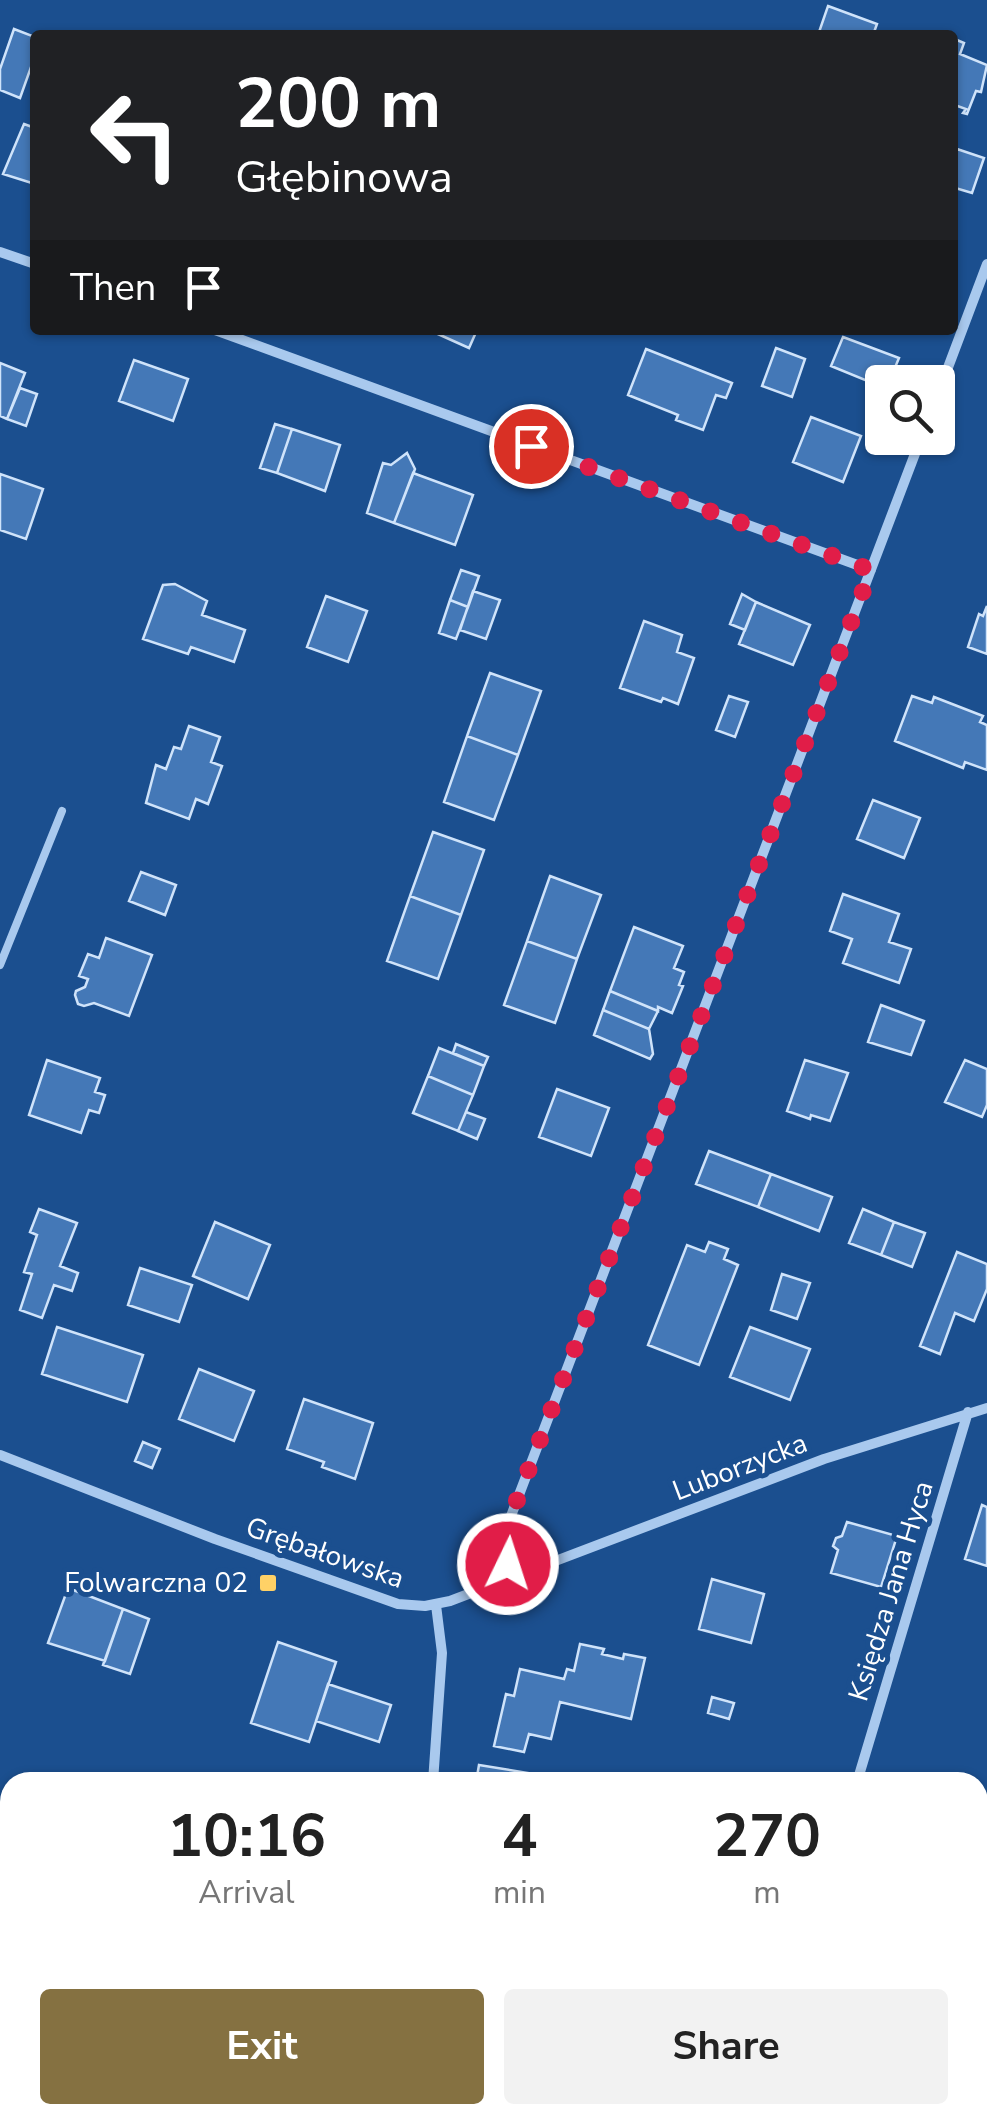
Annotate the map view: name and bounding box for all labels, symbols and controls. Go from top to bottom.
text: 200 m [235,56,441,152]
icon: left [70,70,200,200]
text: Głębinowa [235,147,453,208]
icon: arrive [176,260,231,315]
text: Then [70,262,156,313]
map controls [865,365,955,455]
button: search [865,365,955,455]
pin [489,404,574,489]
icon: arrive [504,419,559,474]
street label: Luborzycka [667,1424,813,1510]
street label: Księdza Jana Hyca [839,1476,943,1706]
street label: Grębałowska [241,1508,409,1598]
position arrow [456,1512,560,1616]
place label: Folwarczna 02 [64,1564,248,1602]
marker: Folwarczna 02 [257,1572,279,1594]
text: 10:16 [167,1795,326,1877]
text: 4 [501,1795,537,1877]
text: 270 [713,1795,821,1877]
text: Arrival [198,1871,295,1914]
text: min [493,1871,546,1914]
text: m [753,1871,781,1914]
button: Exit [40,1989,484,2104]
button: Share [504,1989,948,2104]

